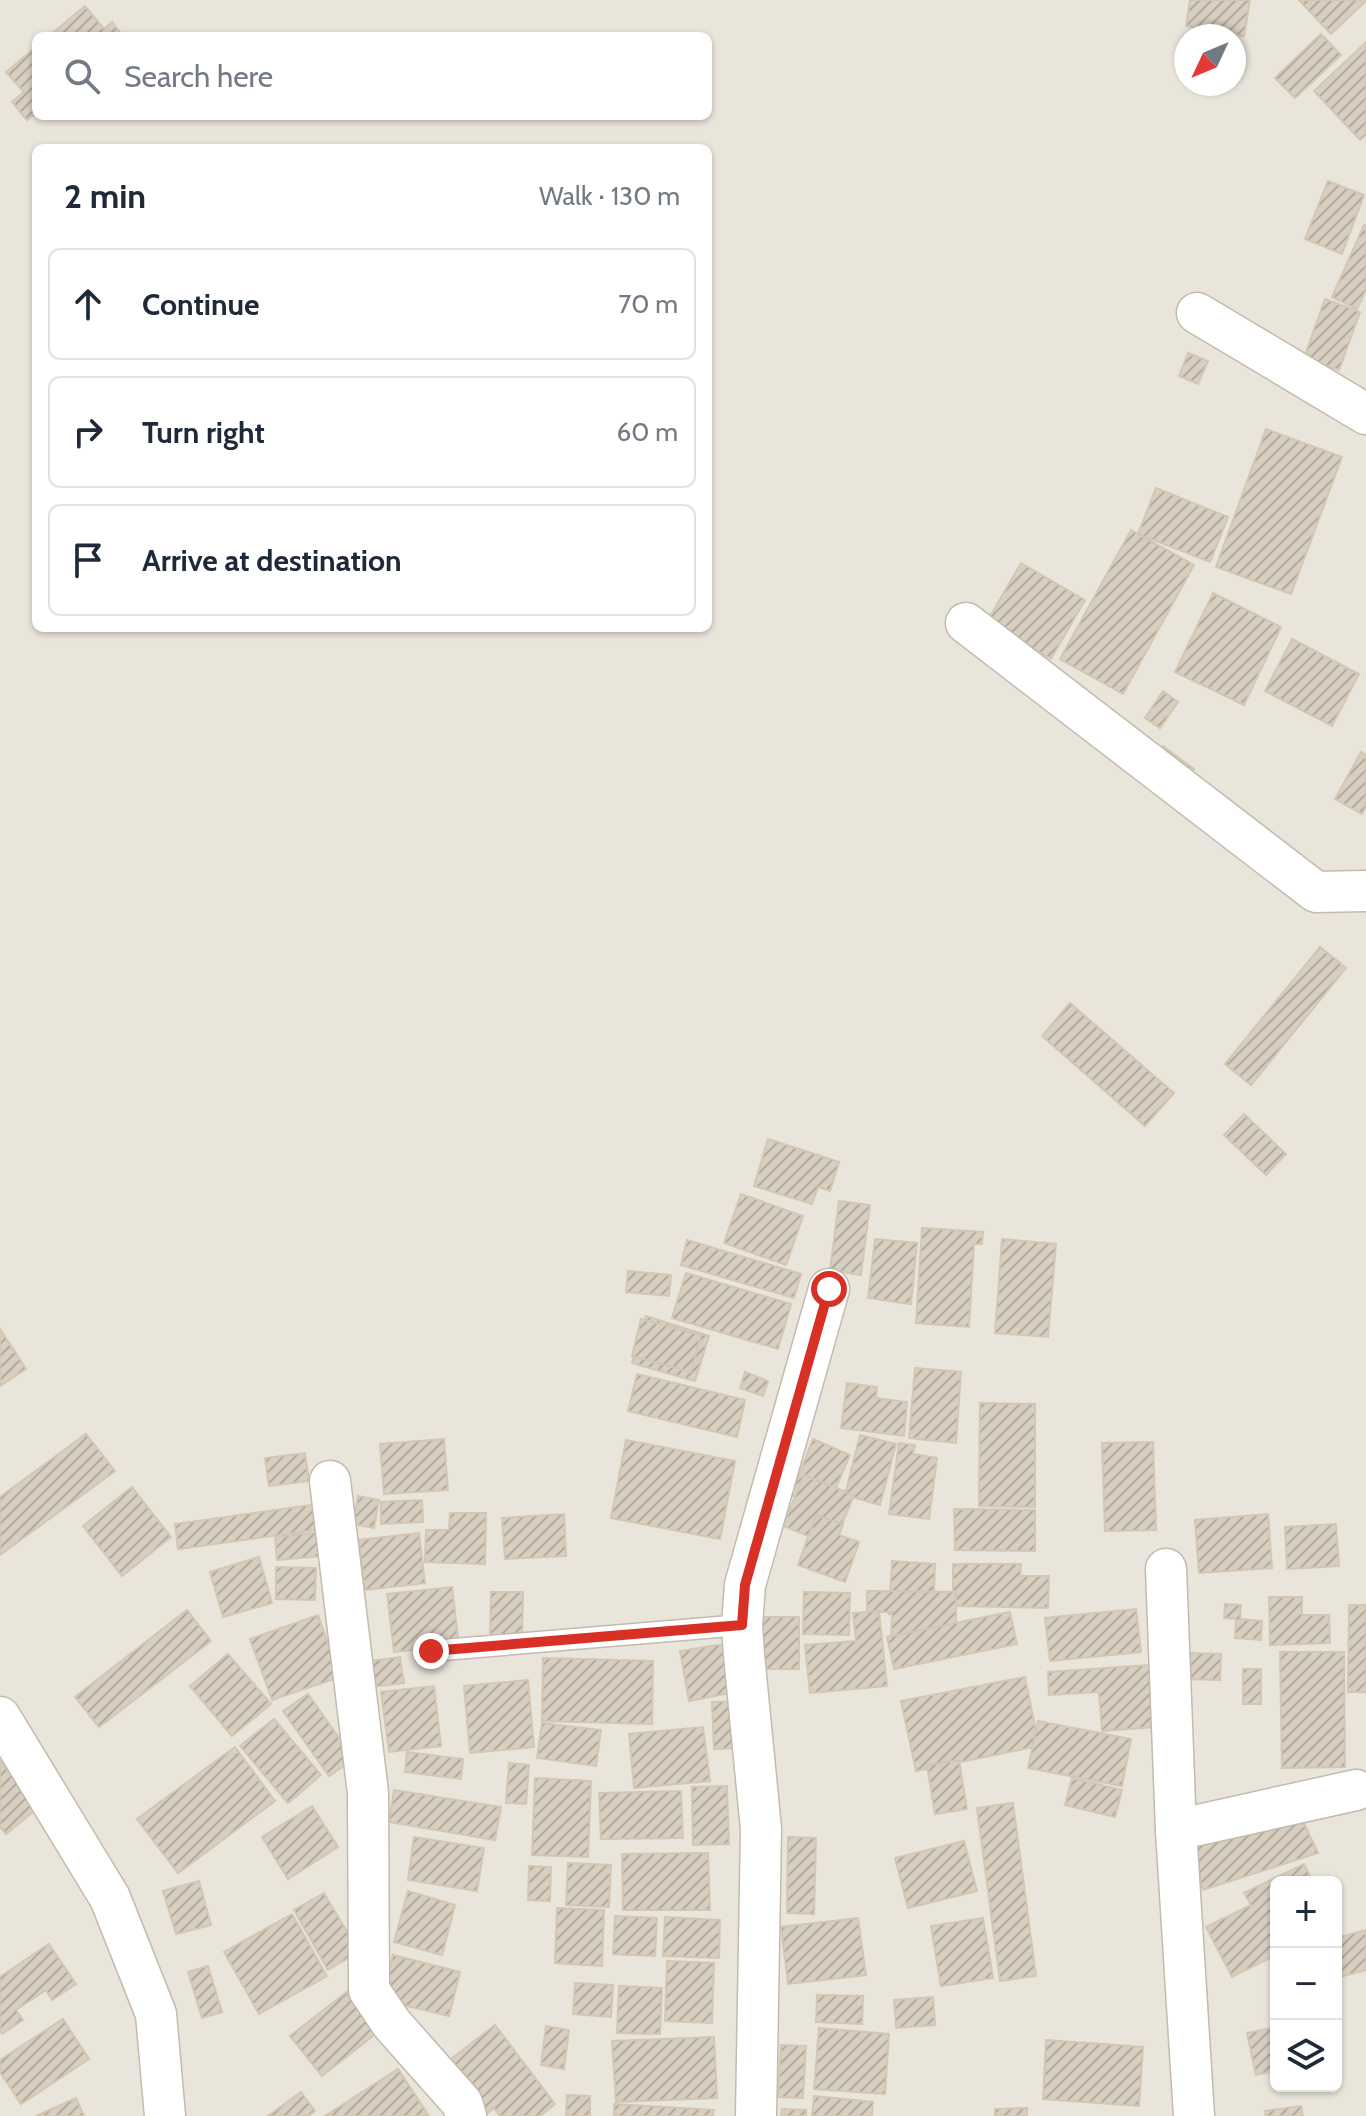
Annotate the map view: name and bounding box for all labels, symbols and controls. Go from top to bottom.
north arrow [1174,24,1246,96]
search box [32,32,712,120]
icon: search [60,54,104,98]
text: Search here [124,58,273,95]
text: 2 min [64,175,146,217]
text: Walk · 130 m [539,180,680,212]
icon: ahead [66,282,110,326]
text: Continue [142,286,259,323]
text: 70 m [618,288,678,320]
icon: right [66,410,110,454]
text: Turn right [142,414,265,451]
text: 60 m [616,416,678,448]
icon: arrive [66,538,110,582]
text: Arrive at destination [142,542,402,579]
route start [811,1271,847,1307]
route end [413,1633,449,1669]
map controls [1270,1876,1342,2092]
button: + [1270,1876,1342,1948]
button: − [1270,1948,1342,2020]
button: layers [1270,2020,1342,2092]

